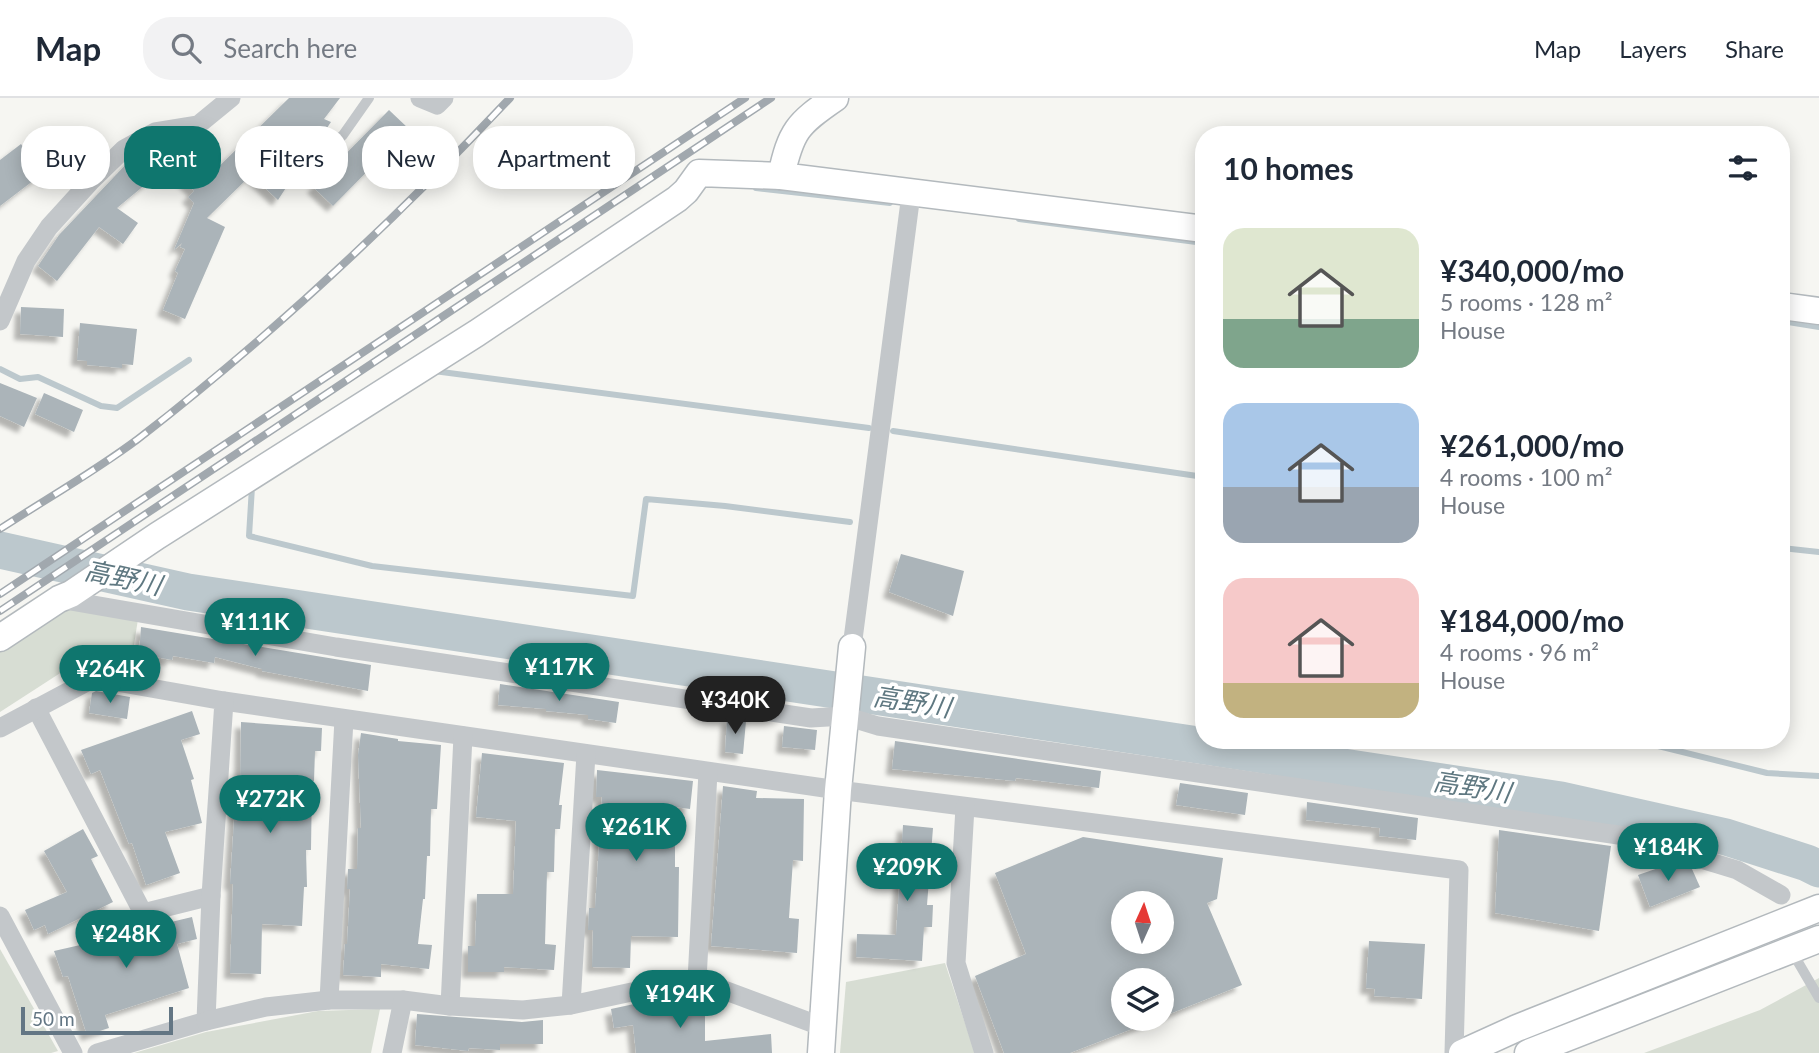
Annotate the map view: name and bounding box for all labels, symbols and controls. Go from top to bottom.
search box [143,17,633,80]
text: Map [35,28,101,68]
icon: search [167,29,205,67]
text: Search here [223,32,357,64]
text: Map [1534,34,1581,63]
text: Layers [1619,34,1687,63]
text: Share [1725,34,1784,63]
chip: Buy [21,126,110,189]
chip: Rent [124,126,221,189]
chip: Filters [235,126,348,189]
chip: New [362,126,459,189]
chip: Apartment [473,126,635,189]
icon: filters [1724,149,1762,187]
text: 10 homes [1223,150,1354,186]
text: ¥340,000/mo [1440,252,1624,288]
icon: home [1279,256,1363,340]
text: 5 rooms · 128 m² [1440,288,1612,316]
text: House [1440,316,1505,344]
text: ¥261,000/mo [1440,427,1624,463]
icon: home [1279,431,1363,515]
text: 4 rooms · 100 m² [1440,463,1612,491]
text: House [1440,491,1505,519]
water label: 高野川 [82,553,168,601]
pin: ¥111K [206,598,304,658]
text: ¥184,000/mo [1440,602,1624,638]
icon: home [1279,606,1363,690]
text: ¥111K [220,607,290,635]
text: 4 rooms · 96 m² [1440,638,1599,666]
pin: ¥117K [510,644,608,703]
pin: ¥264K [61,646,159,705]
text: ¥117K [524,652,594,680]
text: ¥264K [75,654,145,682]
text: House [1440,666,1505,694]
pin: ¥340K [686,676,784,736]
water label: 高野川 [871,679,956,723]
text: ¥340K [700,685,770,713]
water label: 高野川 [1431,764,1516,808]
pin: ¥272K [221,776,319,835]
text: ¥272K [235,784,305,812]
pin: ¥261K [587,804,685,863]
text: ¥261K [601,812,671,840]
pin: ¥184K [1619,824,1717,883]
text: ¥184K [1633,832,1703,860]
pin: ¥209K [858,844,956,903]
text: ¥209K [872,852,942,880]
north arrow [1111,891,1174,954]
map controls [1111,891,1174,1031]
pin: ¥248K [77,910,175,970]
text: ¥248K [91,919,161,947]
button: layers [1111,968,1174,1031]
pin: ¥194K [631,970,729,1030]
text: ¥194K [645,979,715,1007]
scale bar [21,1004,173,1036]
text: 50 m [32,1007,75,1030]

